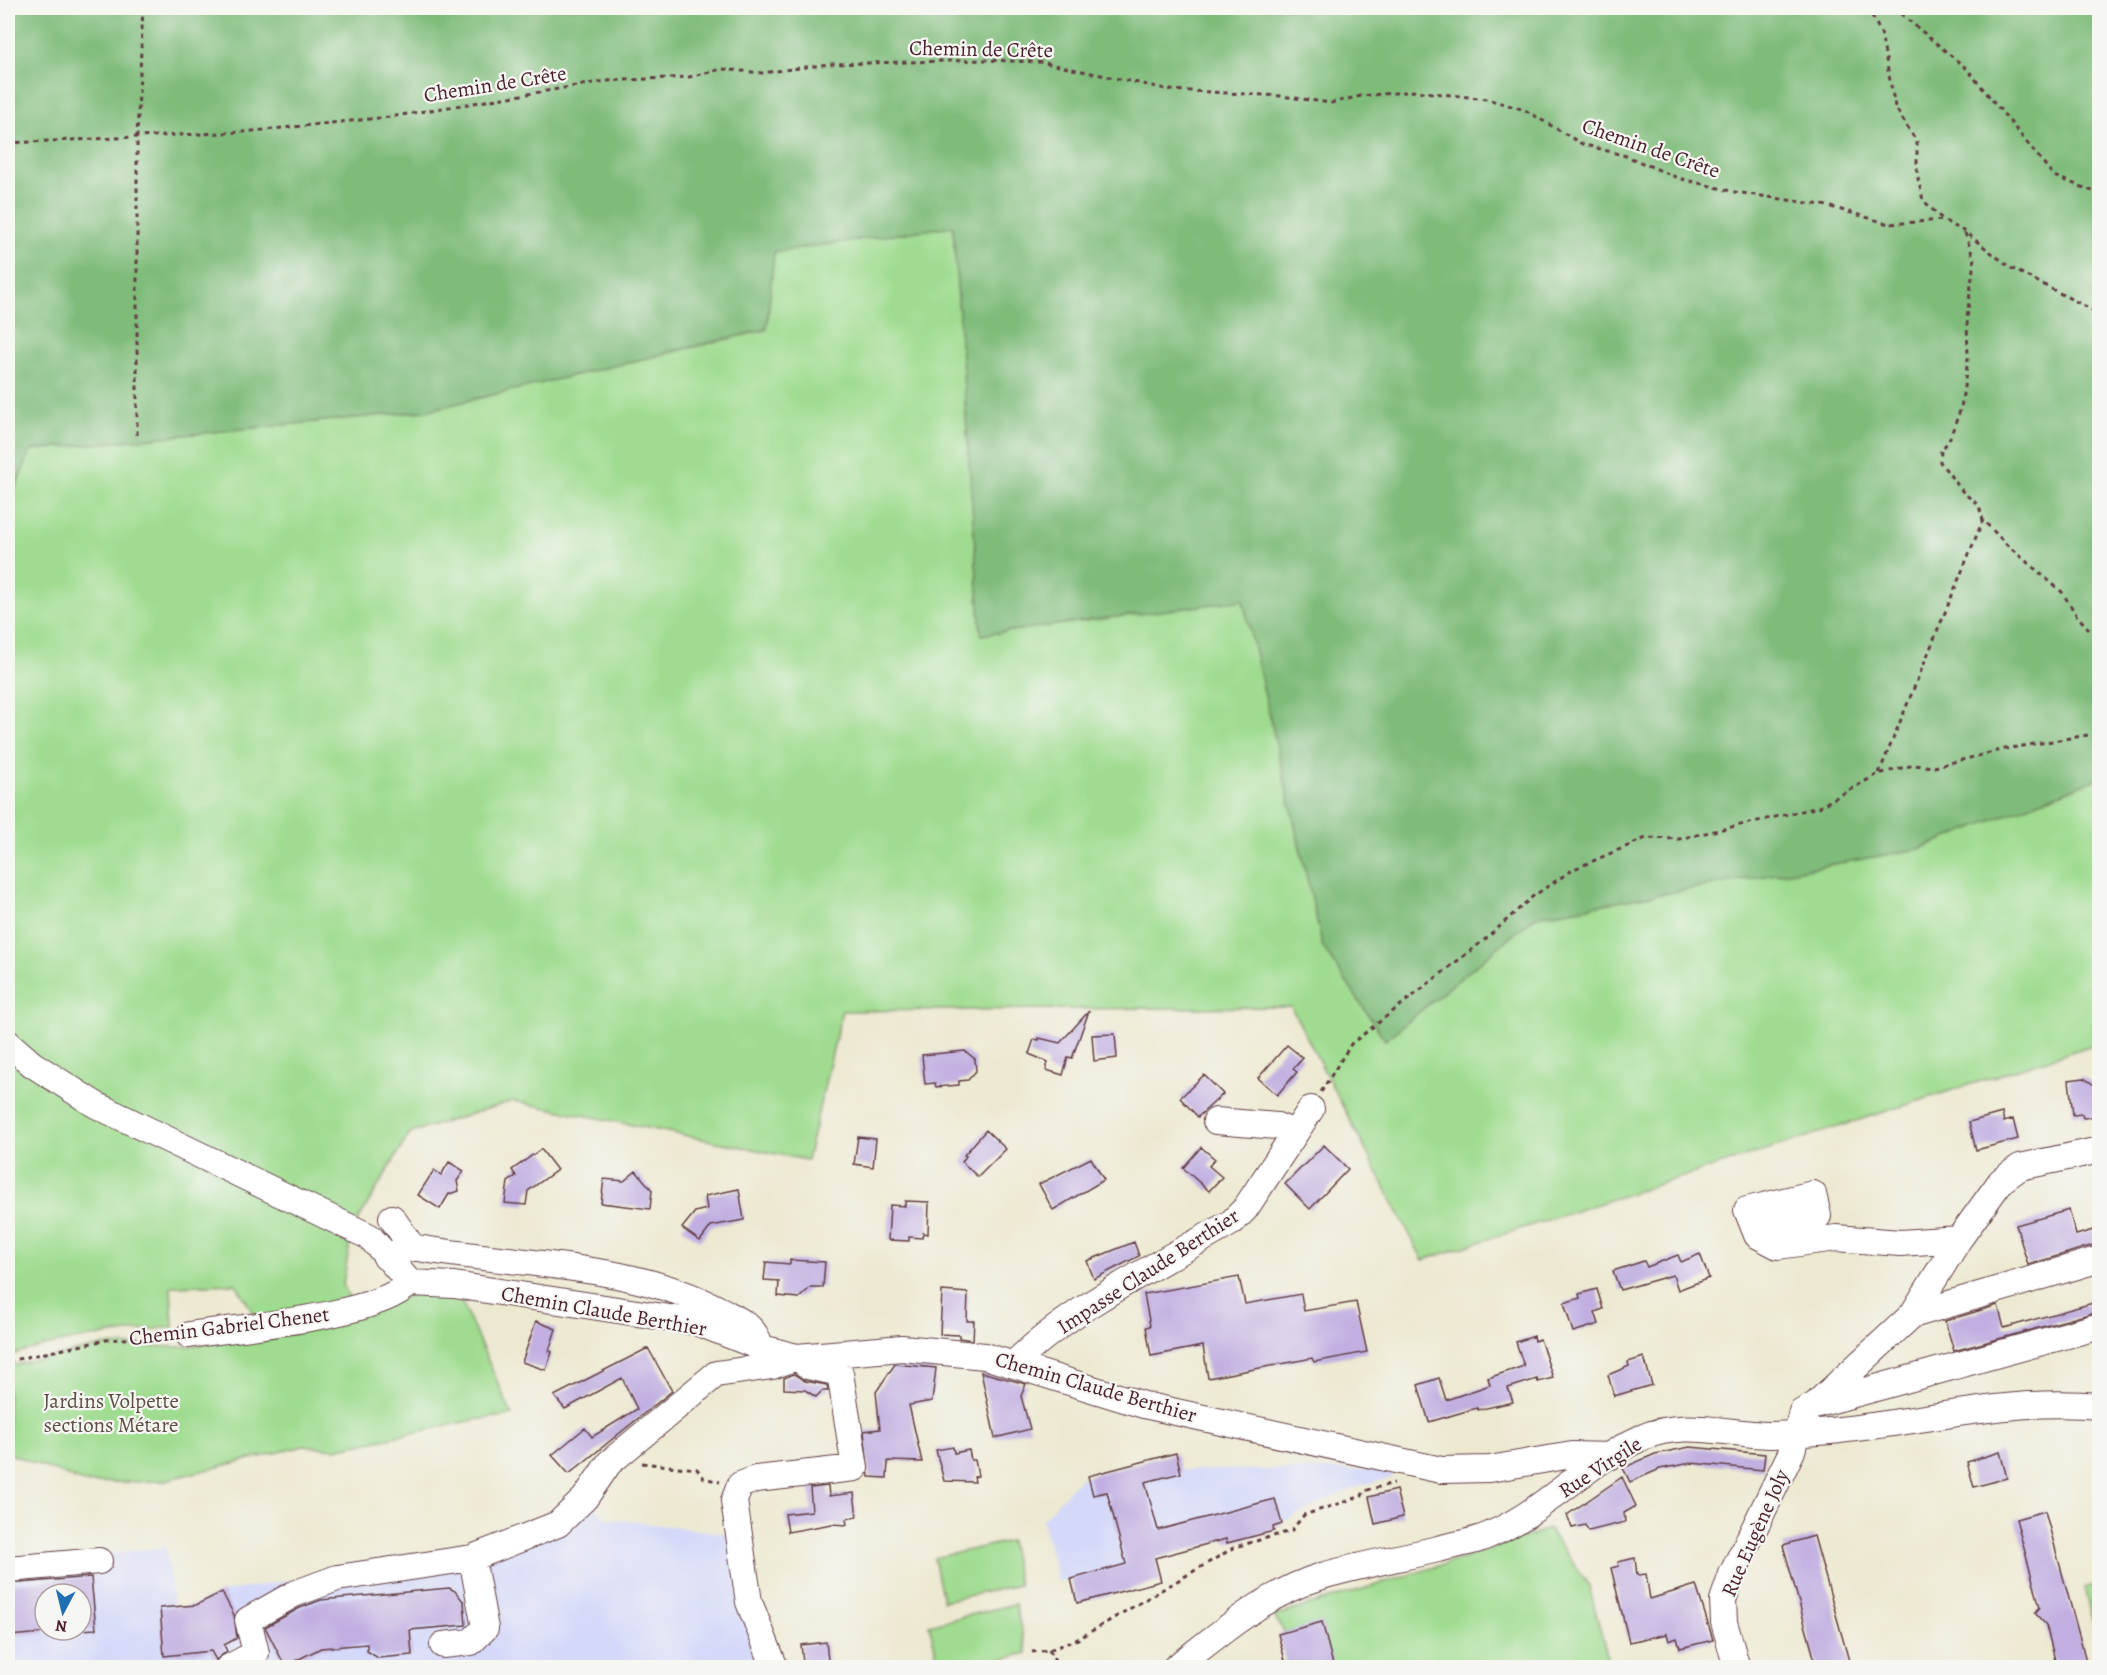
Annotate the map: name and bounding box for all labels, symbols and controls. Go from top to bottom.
street label: Chemin de Crête [909,34,1053,64]
street label: Chemin de Crête [422,59,568,109]
street label: Chemin de Crête [1578,111,1724,185]
street label: Impasse Claude Berthier [1052,1202,1244,1340]
street label: Chemin Claude Berthier [499,1279,709,1343]
street label: Chemin Gabriel Chenet [127,1300,331,1352]
street label: Chemin Claude Berthier [992,1345,1200,1429]
park label: Jardins Volpette sections Métare [43,1387,179,1439]
street label: Rue Virgile [1553,1430,1647,1504]
street label: Rue Eugène Joly [1714,1464,1796,1601]
north arrow [33,1582,93,1642]
text: N [54,1614,68,1638]

